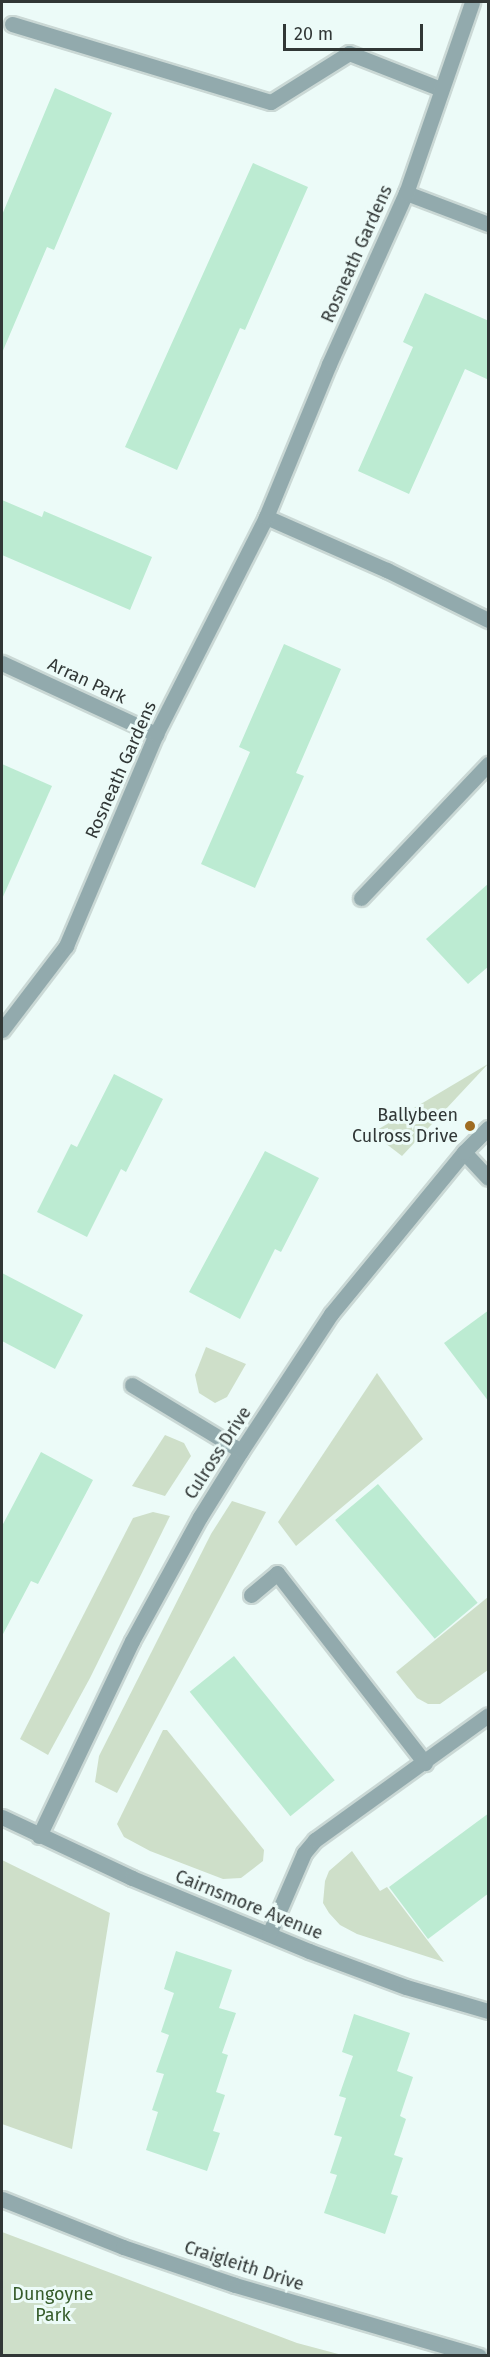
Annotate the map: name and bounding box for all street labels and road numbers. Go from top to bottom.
street label: Rosneath Gardens [317,182,397,326]
street label: Arran Park [44,653,130,709]
street label: Rosneath Gardens [81,698,161,842]
street label: Culross Drive [180,1403,256,1503]
street label: Cairnsmore Avenue [172,1866,326,1944]
street label: Craigleith Drive [181,2236,307,2296]

